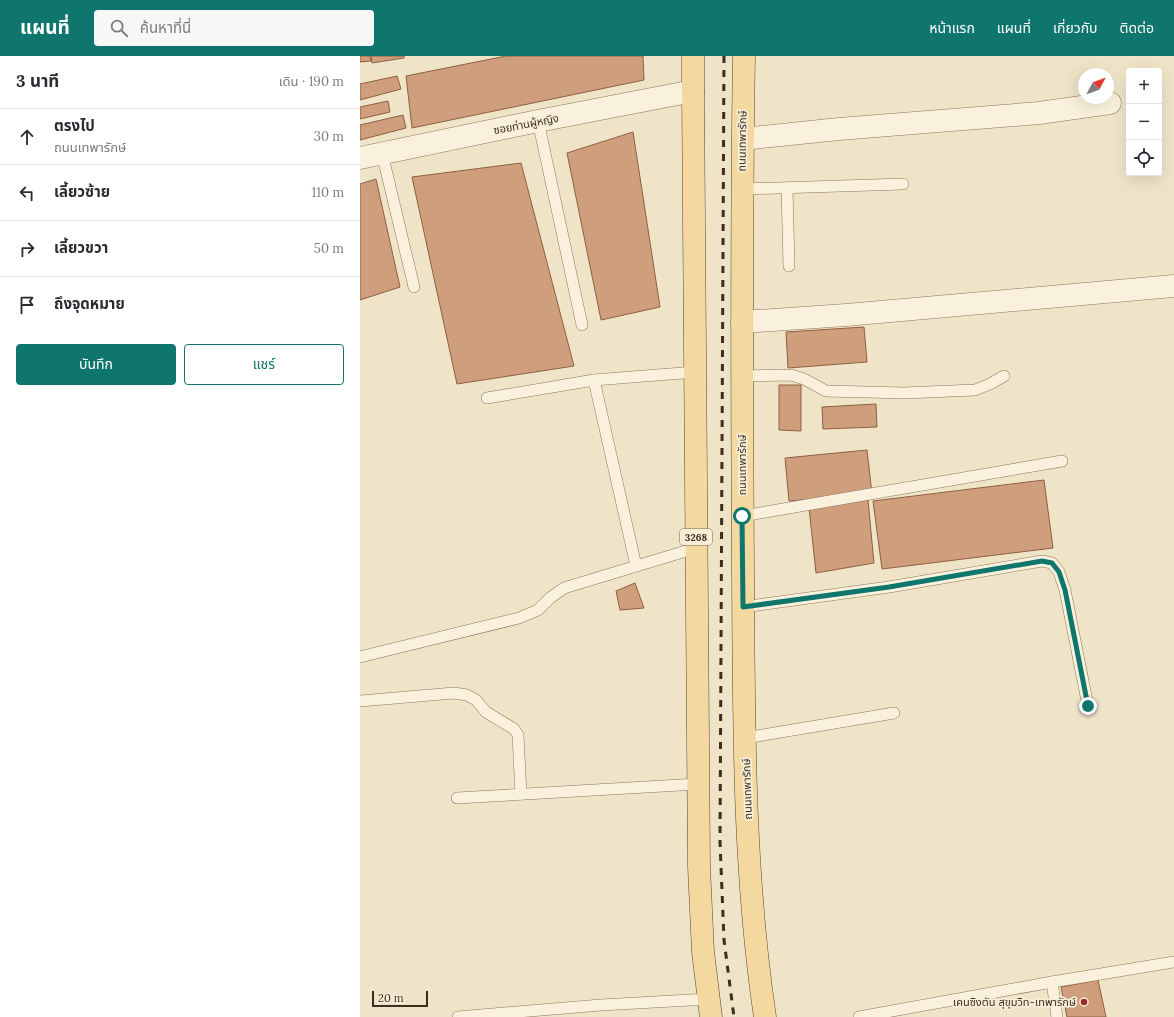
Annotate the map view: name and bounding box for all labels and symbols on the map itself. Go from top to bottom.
north arrow [1078,68,1114,104]
street label: ถนนเทพารักษ์ [734,110,750,172]
street label: ซอยท่านผู้หญิง [492,111,560,137]
street label: ถนนเทพารักษ์ [735,434,749,496]
route start [733,507,751,525]
road number: 3268 [680,529,712,545]
route end [1079,697,1097,715]
street label: ถนนเทพารักษ์ [739,758,755,820]
scale bar [372,989,428,1008]
place label: เคนซิงตัน สุขุมวิท-เทพารักษ์ [953,995,1076,1009]
marker: เคนซิงตัน สุขุมวิท-เทพารักษ์ [1079,997,1089,1007]

